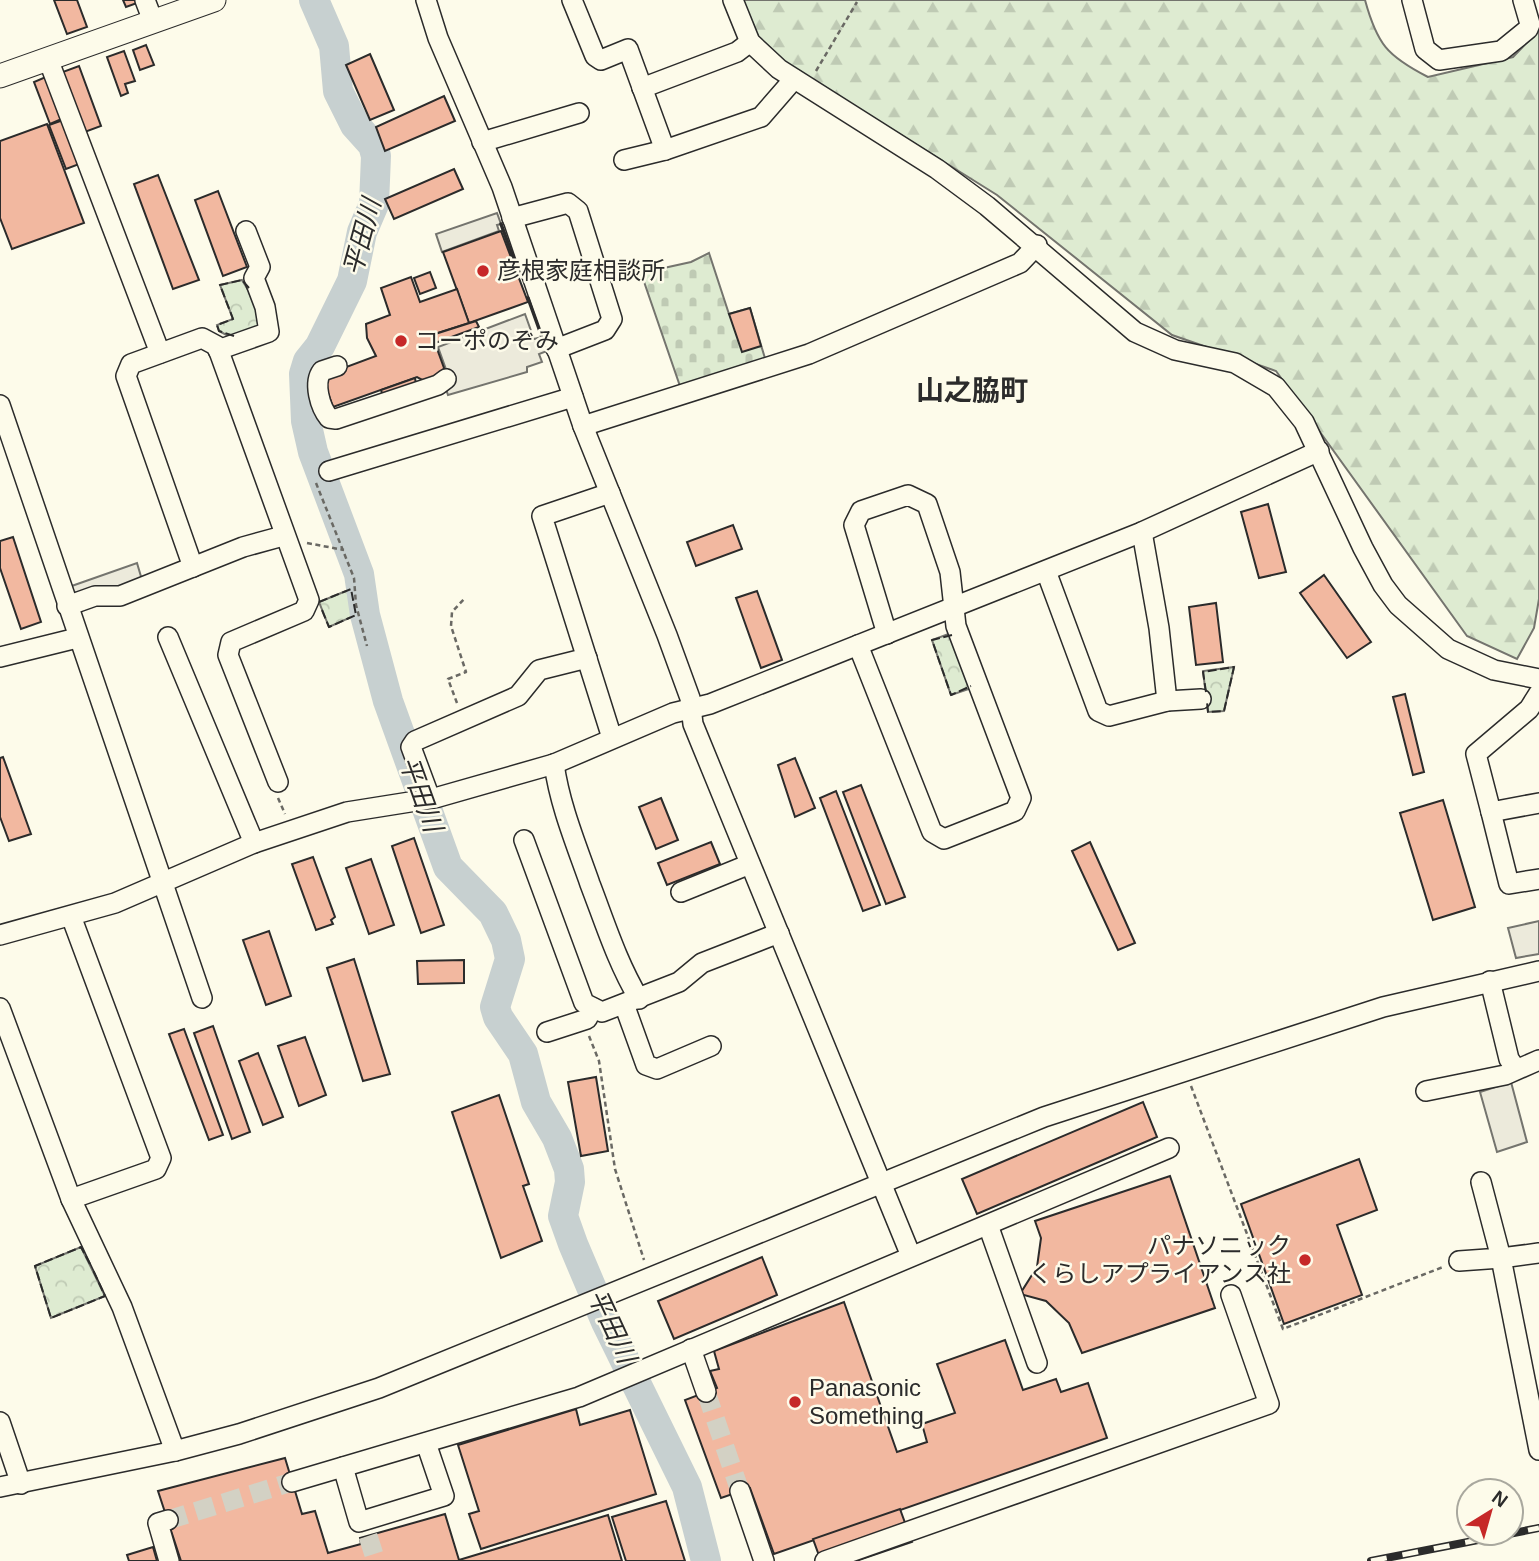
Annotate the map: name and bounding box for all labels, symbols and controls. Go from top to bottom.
water label: 平田川 [337,193,387,279]
place label: 彦根家庭相談所 [497,257,665,284]
marker: 彦根家庭相談所 [475,263,491,279]
place label: コーポのぞみ [415,327,559,354]
marker: コーポのぞみ [393,333,409,349]
district label: 山之脇町 [916,375,1028,406]
water label: 平田川 [394,752,449,839]
place label: パナソニック くらしアプライアンス社 [1028,1232,1291,1287]
marker: パナソニック くらしアプライアンス社 [1297,1252,1313,1268]
water label: 平田川 [582,1284,643,1370]
place label: Panasonic Something [809,1374,924,1429]
marker: Panasonic Something [787,1394,803,1410]
north arrow [1455,1477,1525,1547]
text: N [1488,1486,1512,1511]

